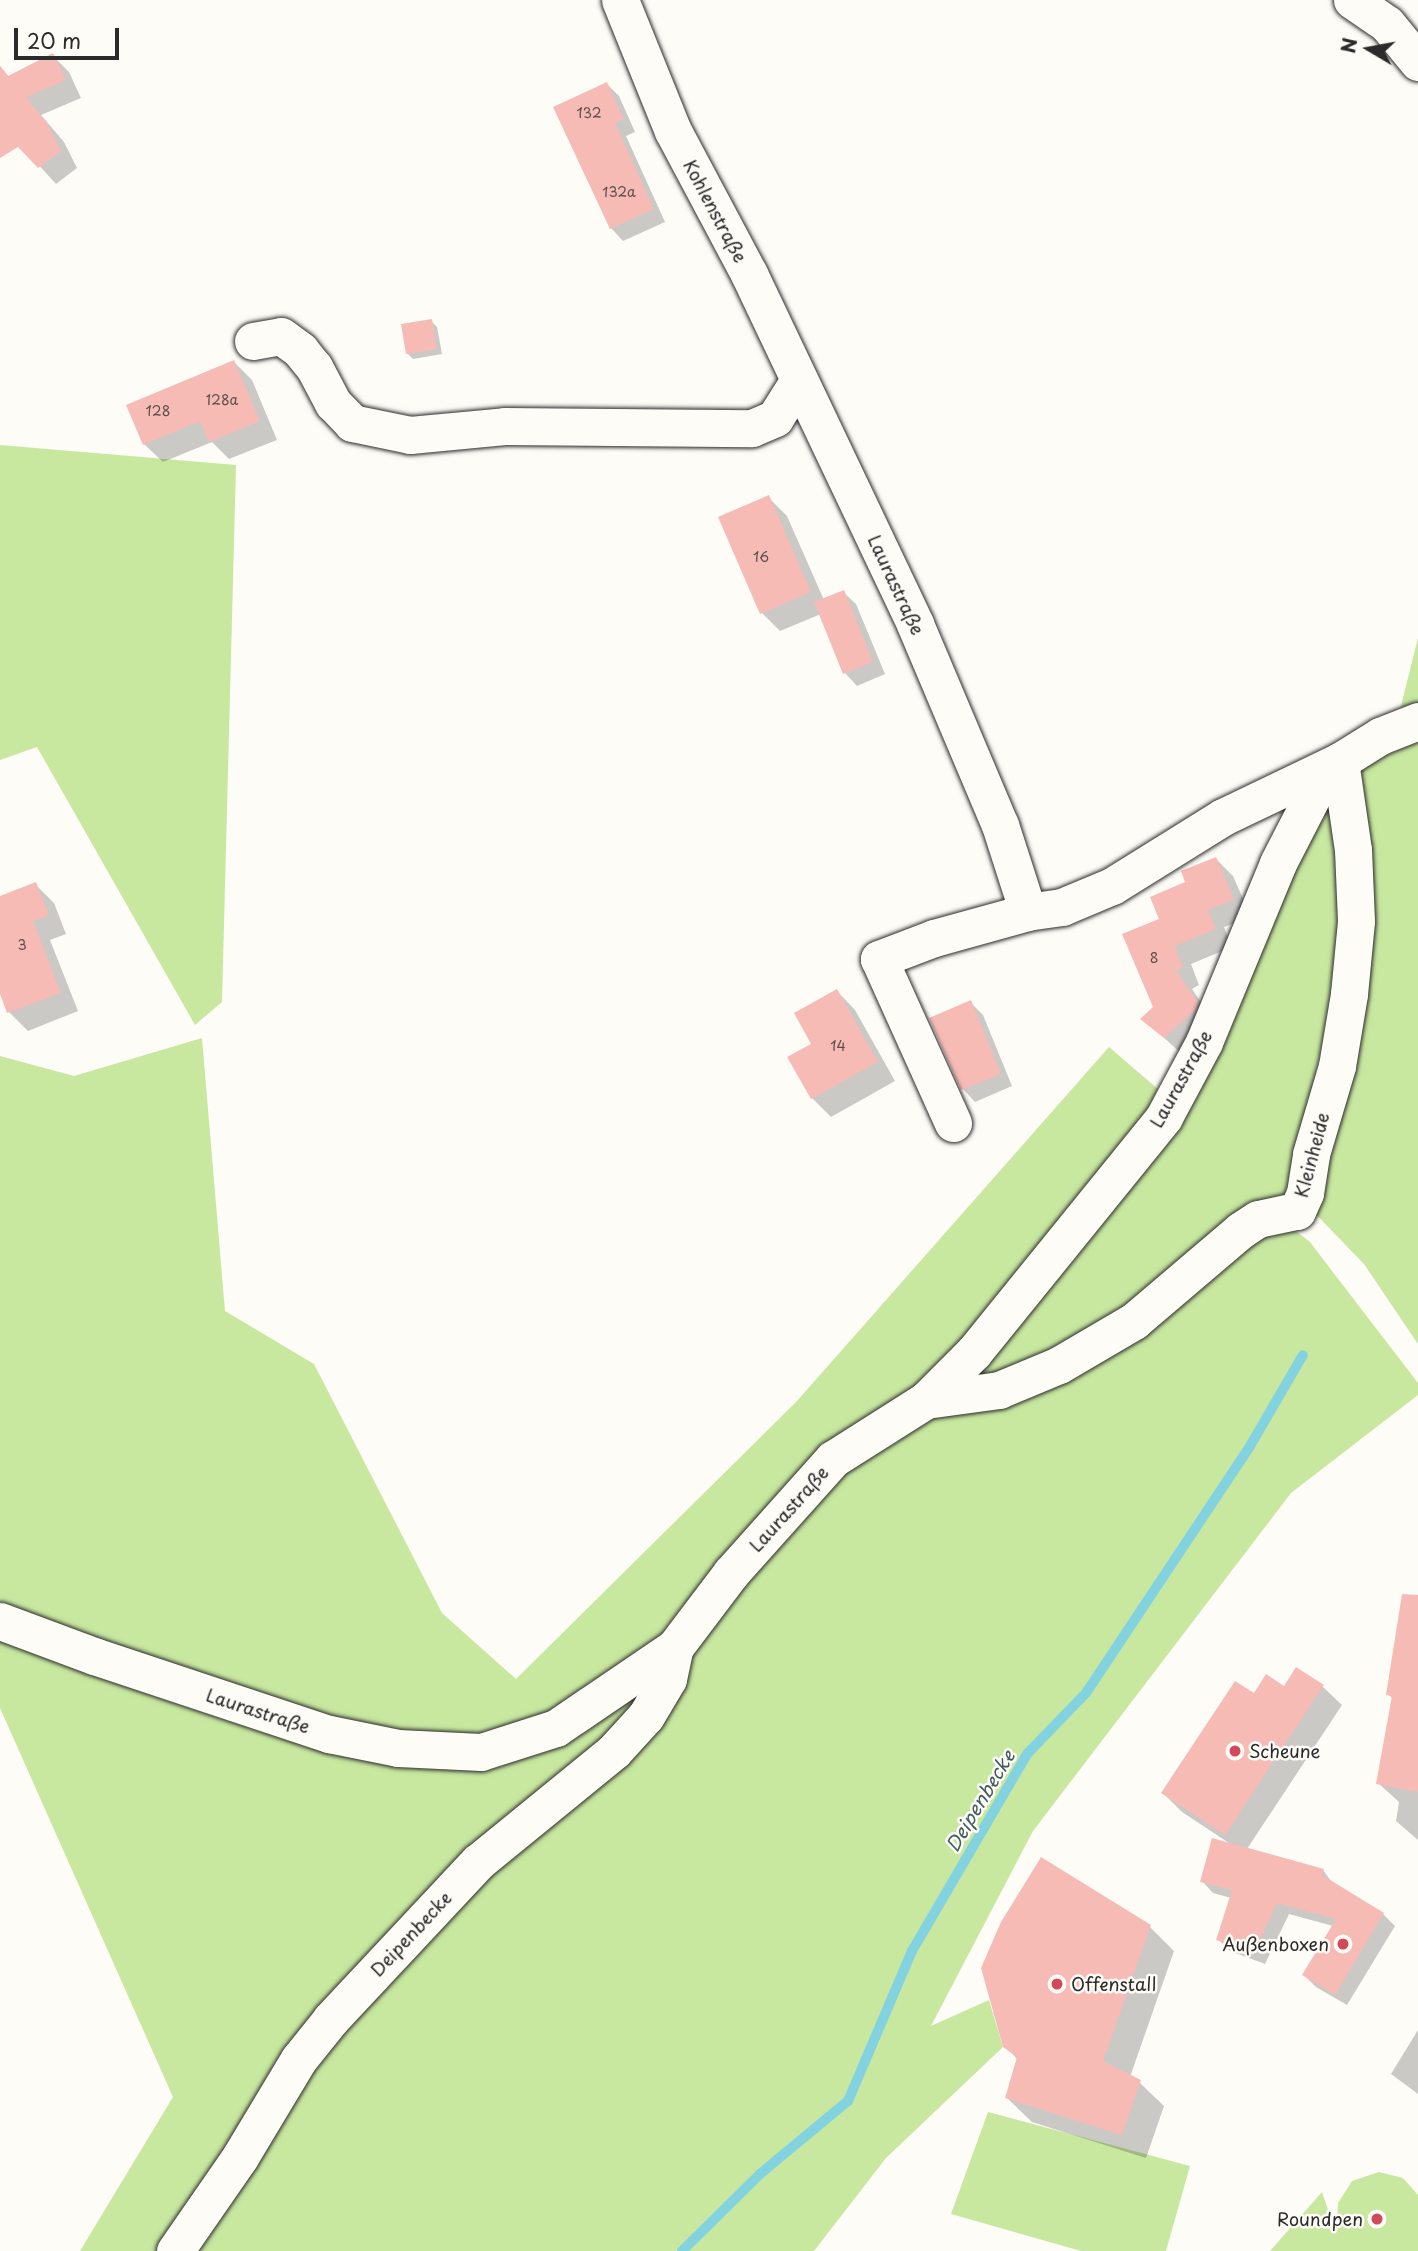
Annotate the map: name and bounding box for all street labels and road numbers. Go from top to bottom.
street label: Kohlenstraße [679,156,751,266]
street label: Laurastraße [863,532,929,638]
street label: Laurastraße [1145,1027,1217,1131]
street label: Kleinheide [1290,1110,1334,1200]
street label: Laurastraße [745,1462,833,1556]
street label: Laurastraße [203,1684,313,1738]
street label: Deipenbecke [366,1887,456,1981]

